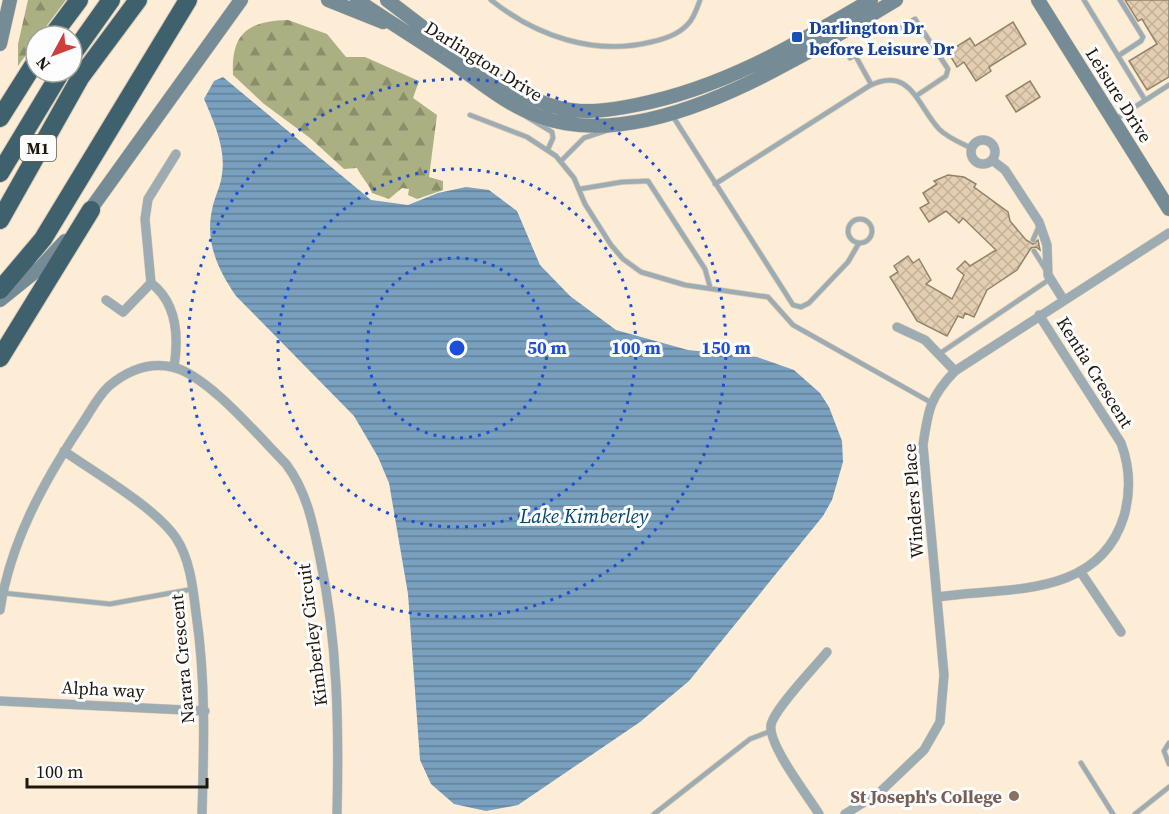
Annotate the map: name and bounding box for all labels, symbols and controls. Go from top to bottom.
street label: Darlington Drive [420,15,548,107]
place label: Darlington Dr before Leisure Dr [809,15,955,61]
north arrow [24,24,84,84]
marker: Darlington Dr before Leisure Dr [790,30,804,44]
street label: Leisure Drive [1080,43,1158,147]
text: N [30,52,55,75]
road number: M1 [20,135,56,161]
street label: Kentia Crescent [1051,312,1139,432]
text: 50 m [527,335,567,360]
text: 100 m [611,335,661,360]
text: 150 m [701,335,751,360]
centre of rings [447,338,467,358]
street label: Winders Place [897,443,929,559]
water label: Lake Kimberley [519,502,649,530]
street label: Kimberley Circuit [291,562,333,707]
street label: Narara Crescent [164,593,200,725]
street label: Alpha way [61,674,146,704]
scale bar [27,751,207,789]
text: 100 m [36,759,83,784]
place label: St Joseph's College [850,784,1002,809]
marker: St Joseph's College [1007,789,1021,803]

